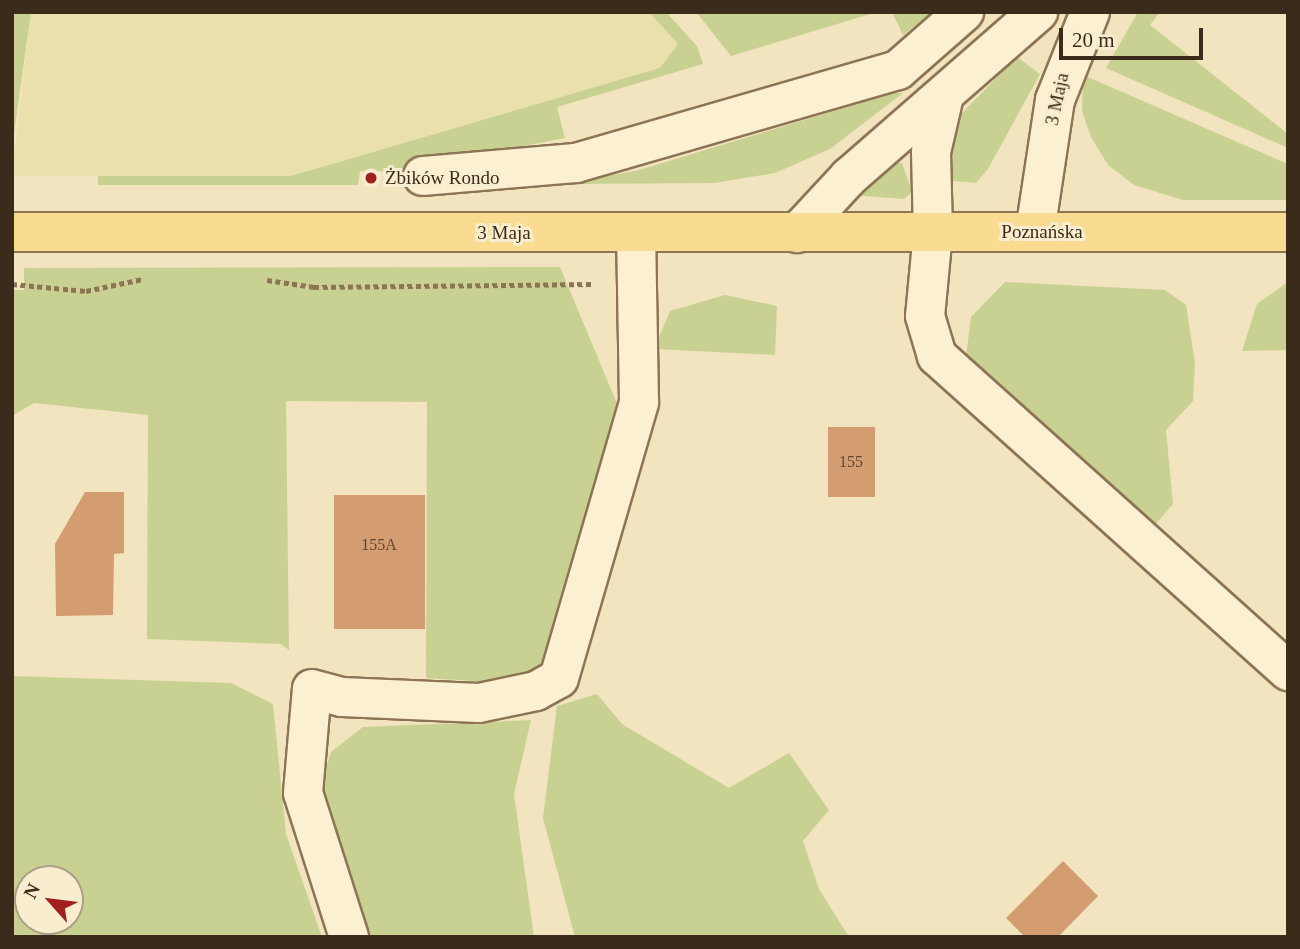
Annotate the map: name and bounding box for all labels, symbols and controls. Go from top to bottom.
scale bar [1062,14,1206,58]
text: 20 m [1072,28,1115,52]
street label: 3 Maja [1040,71,1074,127]
place label: Żbików Rondo [385,167,500,189]
marker: Żbików Rondo [363,170,379,186]
street label: Poznańska [1001,221,1083,243]
street label: 3 Maja [477,222,531,244]
house number: 155 [839,452,863,472]
house number: 155A [361,535,397,555]
north arrow [14,865,84,935]
text: N [19,880,44,902]

